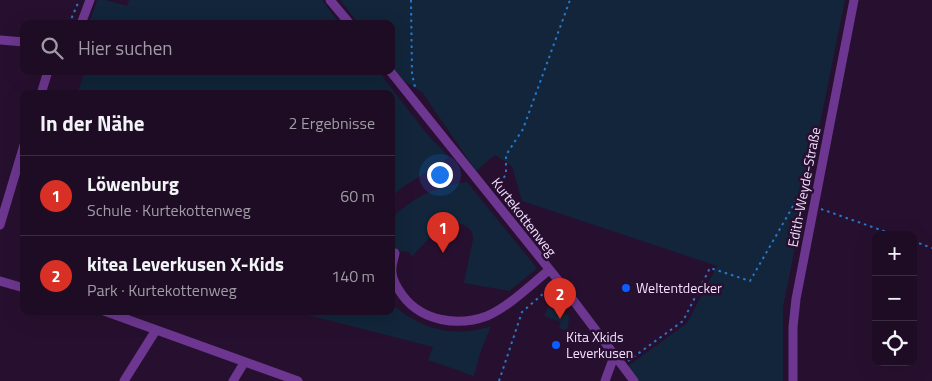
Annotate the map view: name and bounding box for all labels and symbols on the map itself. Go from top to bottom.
street label: Edith-Weyde-Straße [782,125,825,249]
your location [427,162,453,188]
street label: Kurtekottenweg [487,173,562,261]
pin: 1 [427,212,459,253]
place label: Weltentdecker [636,277,722,298]
pin: 2 [544,278,576,319]
marker: Weltentdecker [620,282,632,294]
place label: Kita Xkids Leverkusen [566,326,633,363]
marker: Kita Xkids Leverkusen [550,339,562,351]

